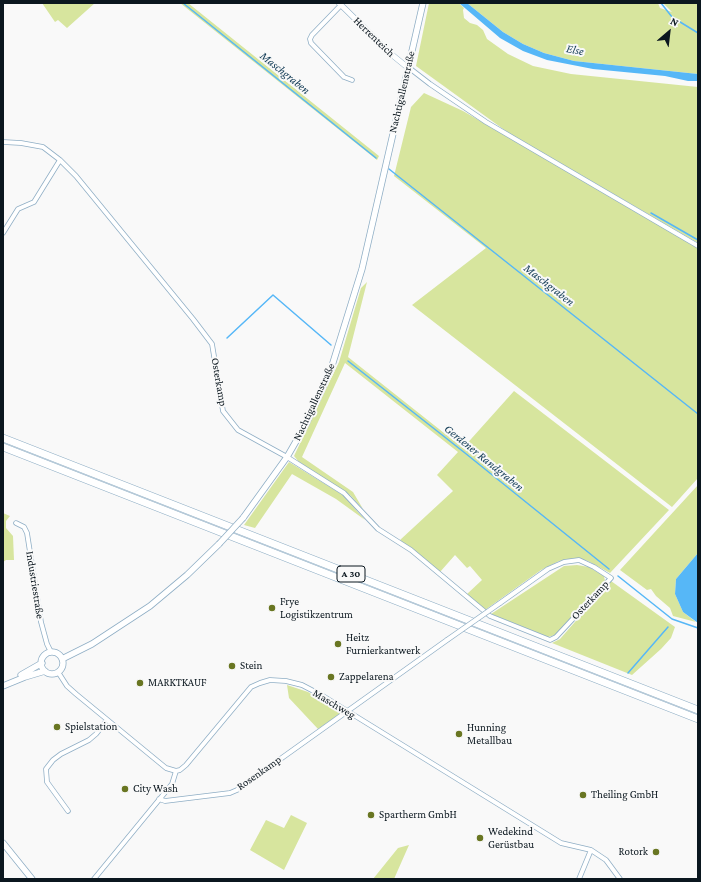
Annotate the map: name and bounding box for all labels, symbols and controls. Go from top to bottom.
north arrow [649,12,689,52]
street label: Herrenteich [351,14,397,60]
text: N [669,14,681,28]
water label: Else [565,41,585,59]
water label: Maschgraben [257,48,313,98]
street label: Nachtigallenstraße [386,50,418,134]
water label: Maschgraben [521,261,577,309]
street label: Osterkamp [208,357,230,407]
street label: Nachtigallenstraße [290,361,338,443]
water label: Gerdener Randgraben [441,422,527,494]
street label: Industriestraße [23,550,47,620]
road number: A 30 [337,566,365,582]
street label: Osterkamp [569,578,611,622]
place label: Frye Logistikzentrum [280,595,353,621]
marker: Frye Logistikzentrum [267,603,277,613]
place label: Heitz Furnierkantwerk [346,631,420,657]
marker: Heitz Furnierkantwerk [333,639,343,649]
place label: Stein [240,659,262,673]
marker: Stein [227,661,237,671]
place label: Zappelarena [339,670,394,684]
marker: Zappelarena [326,672,336,682]
place label: MARKTKAUF [148,676,206,690]
marker: MARKTKAUF [135,678,145,688]
street label: Maschweg [310,686,358,722]
place label: Spielstation [65,720,117,734]
place label: Hunning Metallbau [467,721,512,747]
marker: Spielstation [52,722,62,732]
marker: Hunning Metallbau [454,729,464,739]
street label: Rosenkamp [234,753,284,793]
place label: City Wash [133,782,178,796]
marker: City Wash [120,784,130,794]
place label: Theiling GmbH [591,788,658,802]
marker: Theiling GmbH [578,790,588,800]
place label: Spartherm GmbH [379,808,457,822]
marker: Spartherm GmbH [366,810,376,820]
place label: Wedekind Gerüstbau [488,825,534,851]
marker: Wedekind Gerüstbau [475,833,485,843]
place label: Rotork [618,845,648,859]
marker: Rotork [651,847,661,857]

